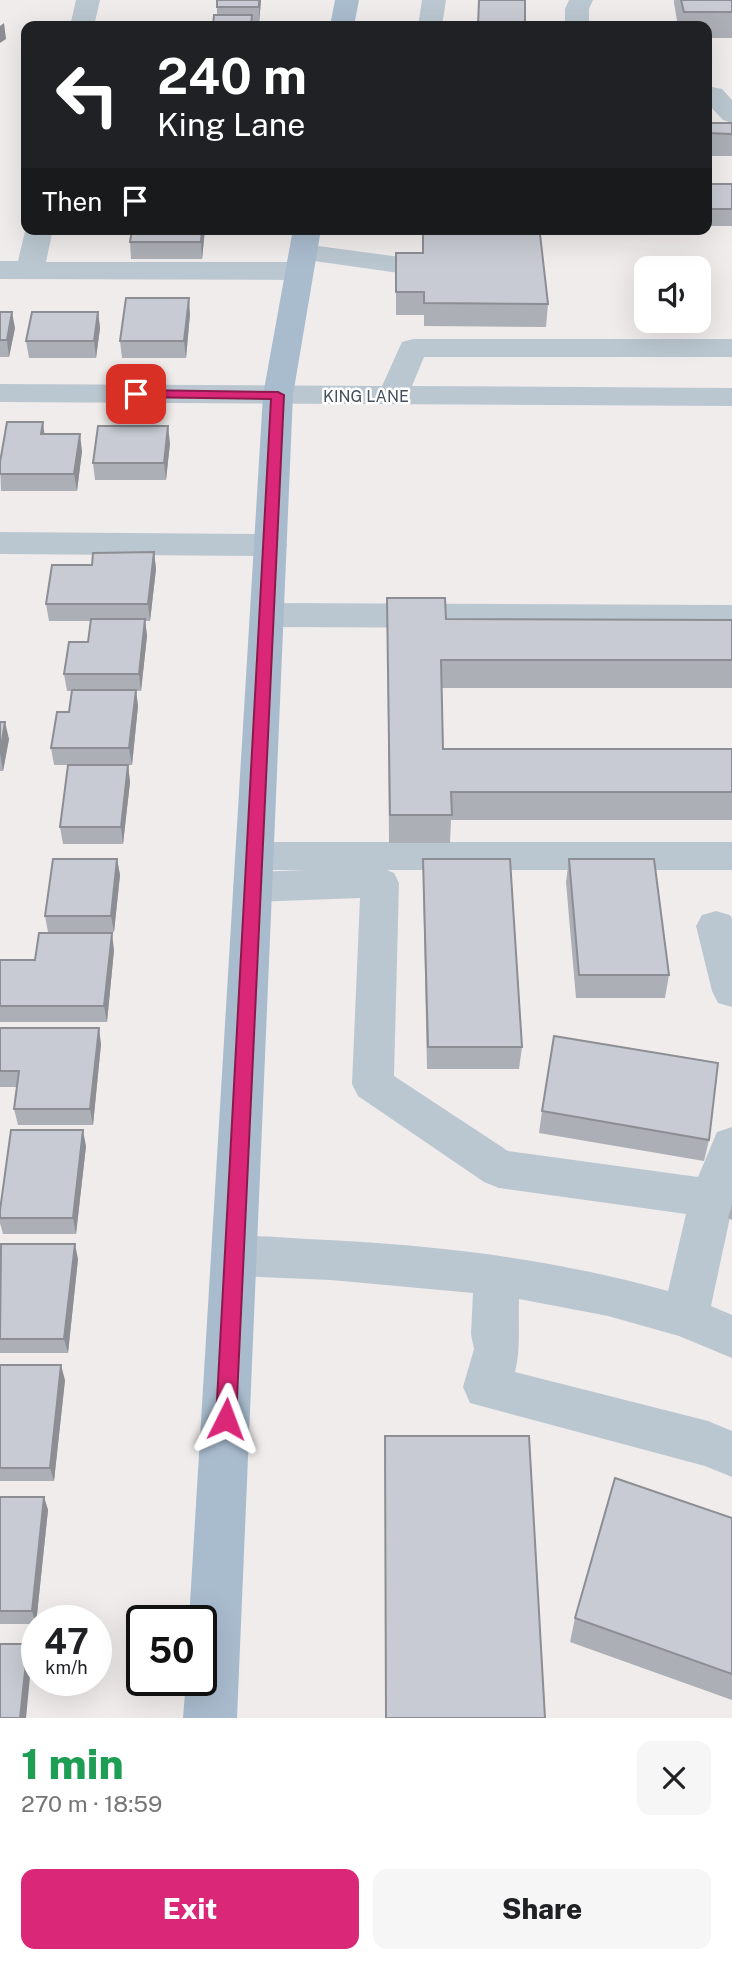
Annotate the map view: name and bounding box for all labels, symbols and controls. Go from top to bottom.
text: 240 m [157,47,307,105]
icon: left [42,49,133,140]
text: King Lane [157,106,305,143]
icon: arrive [116,182,154,220]
text: Then [42,186,102,217]
map controls [634,256,711,333]
button: sound [634,256,711,333]
pin [106,364,166,424]
icon: arrive [117,375,155,413]
street label: KING LANE [323,387,409,406]
position arrow [189,1382,263,1456]
speed limit sign: 50 [126,1605,217,1696]
text: 47 [44,1621,89,1662]
text: km/h [45,1657,88,1678]
text: 1 min [21,1739,124,1788]
button: close [637,1741,711,1815]
text: 270 m · 18:59 [21,1790,162,1817]
button: Exit [21,1869,359,1949]
button: Share [373,1869,711,1949]

